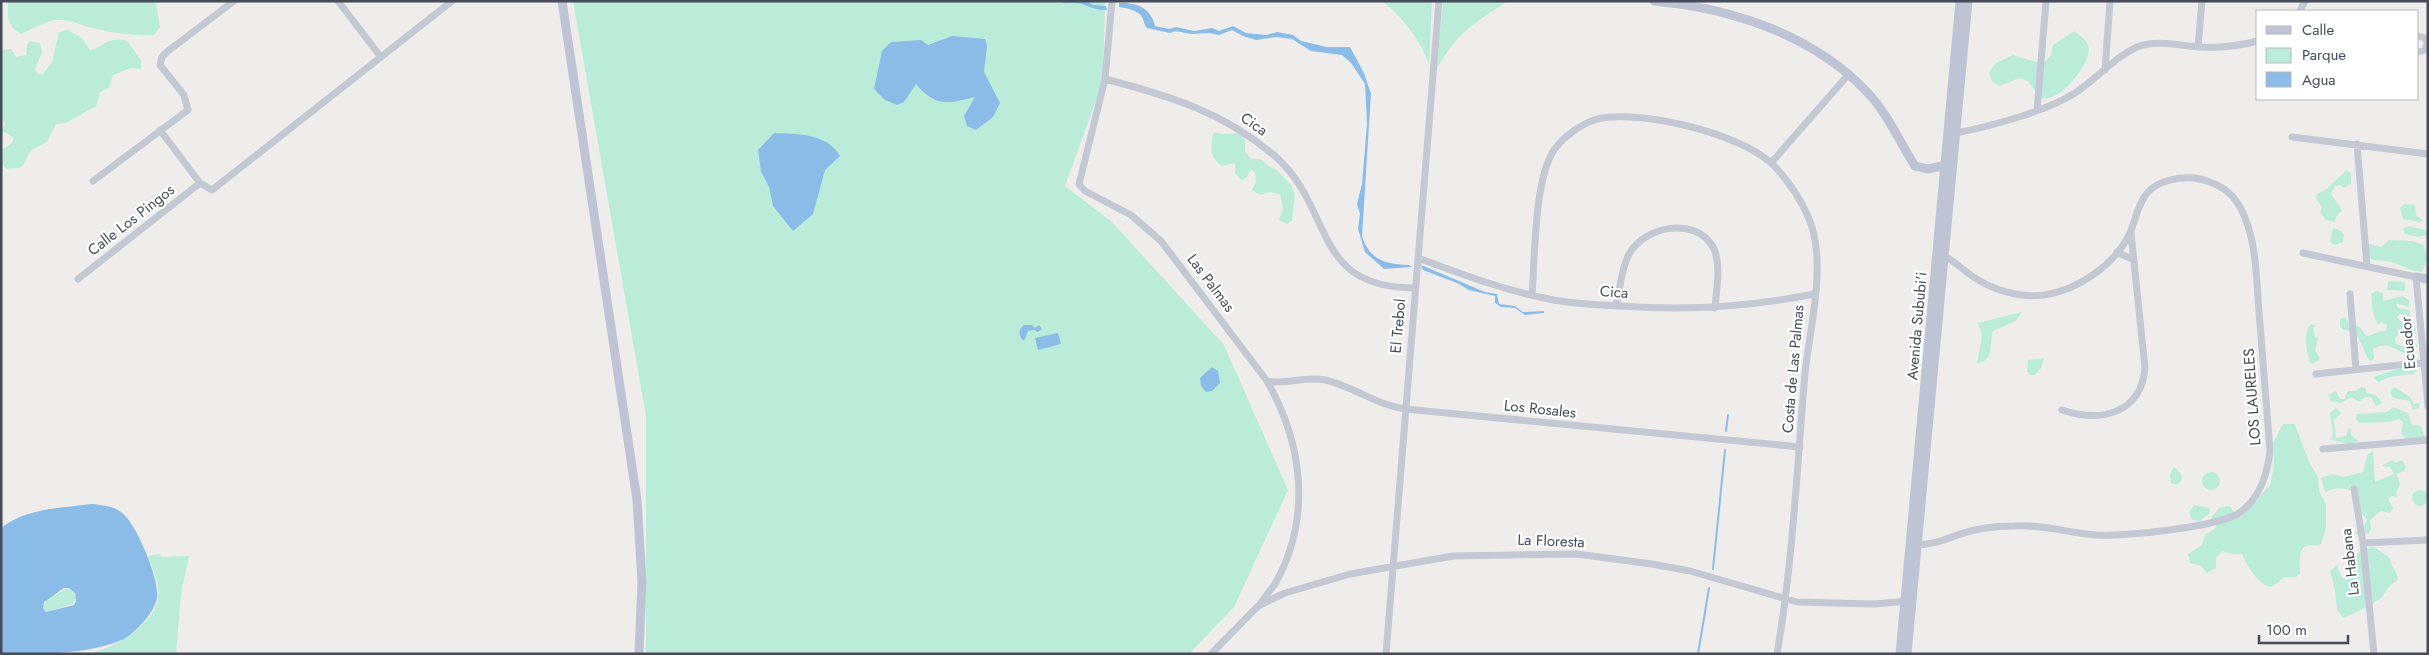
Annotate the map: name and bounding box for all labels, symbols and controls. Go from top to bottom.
legend [2256,10,2419,100]
text: Calle [2302,19,2334,41]
text: Parque [2302,44,2346,66]
text: Agua [2302,69,2336,91]
street label: Cica [1236,107,1272,141]
street label: Calle Los Pingos [83,179,179,261]
street label: Las Palmas [1182,249,1240,317]
street label: Avenida Sububi'i [1901,271,1933,381]
street label: Cica [1599,280,1629,304]
street label: El Trebol [1385,298,1411,354]
street label: Costa de Las Palmas [1776,304,1810,434]
street label: Ecuador [2395,315,2421,370]
street label: LOS LAURELES [2238,348,2266,446]
street label: Los Rosales [1503,394,1577,424]
street label: La Habana [2335,527,2365,597]
street label: La Floresta [1517,529,1585,553]
scale bar [2259,612,2348,644]
text: 100 m [2266,619,2307,641]

